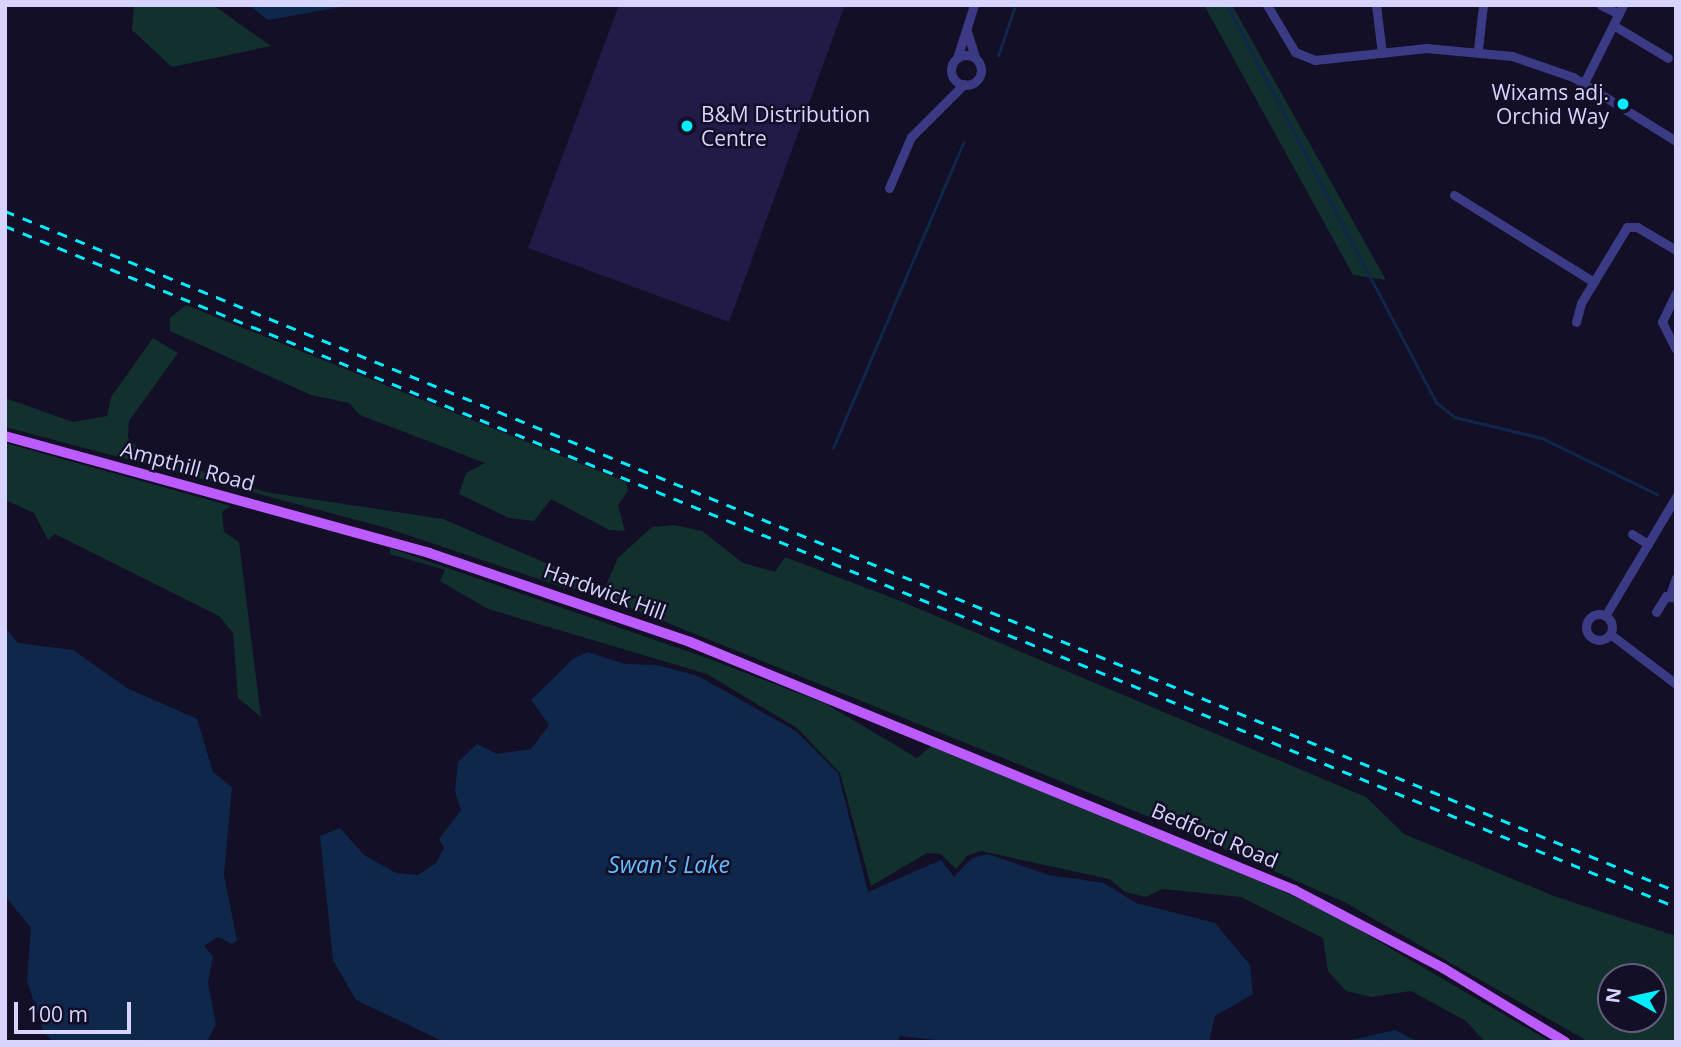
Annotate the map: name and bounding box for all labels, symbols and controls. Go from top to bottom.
place label: Wixams adj. Orchid Way [1491,79,1609,129]
marker: Wixams adj. Orchid Way [1615,96,1631,112]
place label: B&M Distribution Centre [701,101,870,151]
marker: B&M Distribution Centre [679,118,695,134]
street label: Ampthill Road [118,436,258,496]
street label: Hardwick Hill [541,557,669,625]
street label: Bedford Road [1148,797,1282,873]
water label: Swan's Lake [608,850,730,878]
north arrow [1597,963,1667,1033]
text: N [1599,986,1627,1005]
scale bar [18,988,135,1032]
text: 100 m [27,1000,88,1028]

